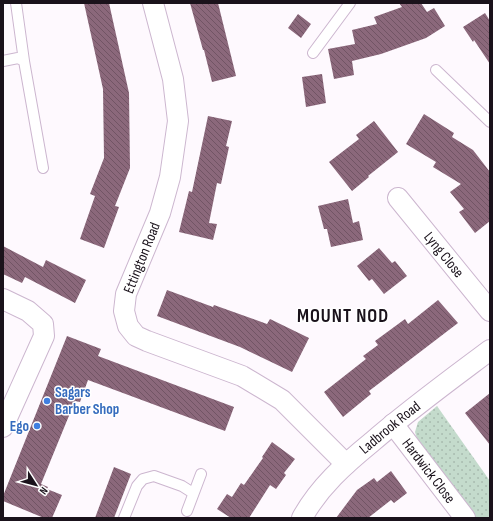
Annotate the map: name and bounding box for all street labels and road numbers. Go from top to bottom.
street label: Ettington Road [119,220,165,296]
street label: Lyng Close [420,228,468,281]
street label: Ladbrook Road [355,397,424,458]
street label: Hardwick Close [398,435,460,507]

